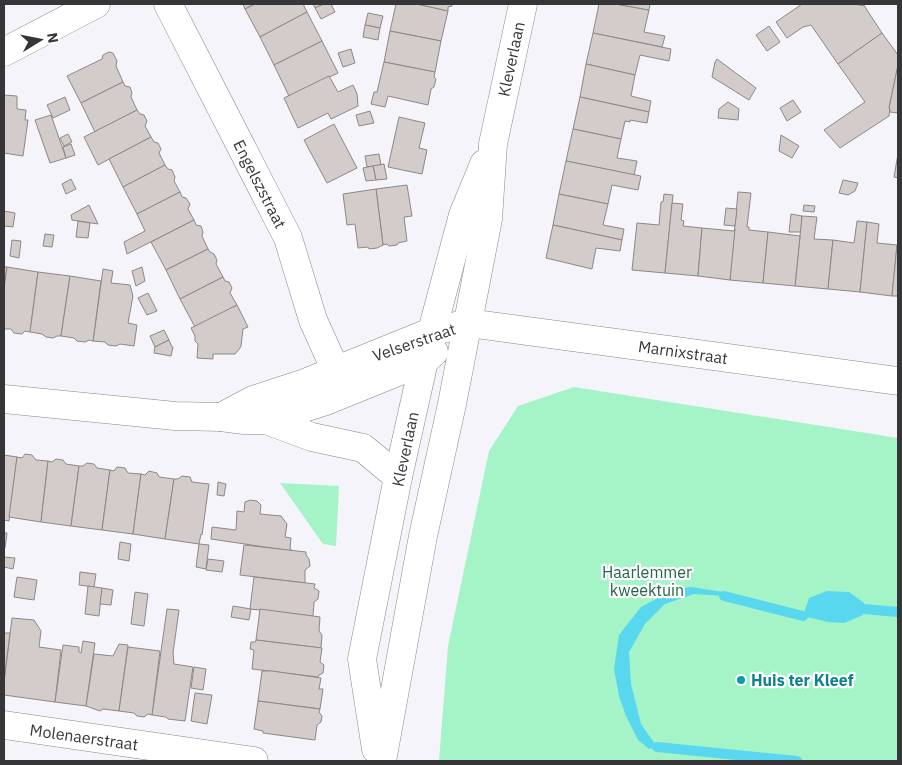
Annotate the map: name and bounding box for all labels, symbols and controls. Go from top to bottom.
north arrow [15,15,65,65]
street label: Kleverlaan [493,20,529,98]
text: N [43,31,63,44]
street label: Engelszstraat [229,136,291,232]
street label: Velserstraat [370,318,458,366]
street label: Marnixstraat [637,336,729,368]
street label: Kleverlaan [387,410,423,488]
park label: Haarlemmer kweektuin [602,562,692,600]
place label: Huis ter Kleef [751,670,854,690]
marker: Huis ter Kleef [735,674,747,686]
street label: Molenaerstraat [29,719,139,755]

